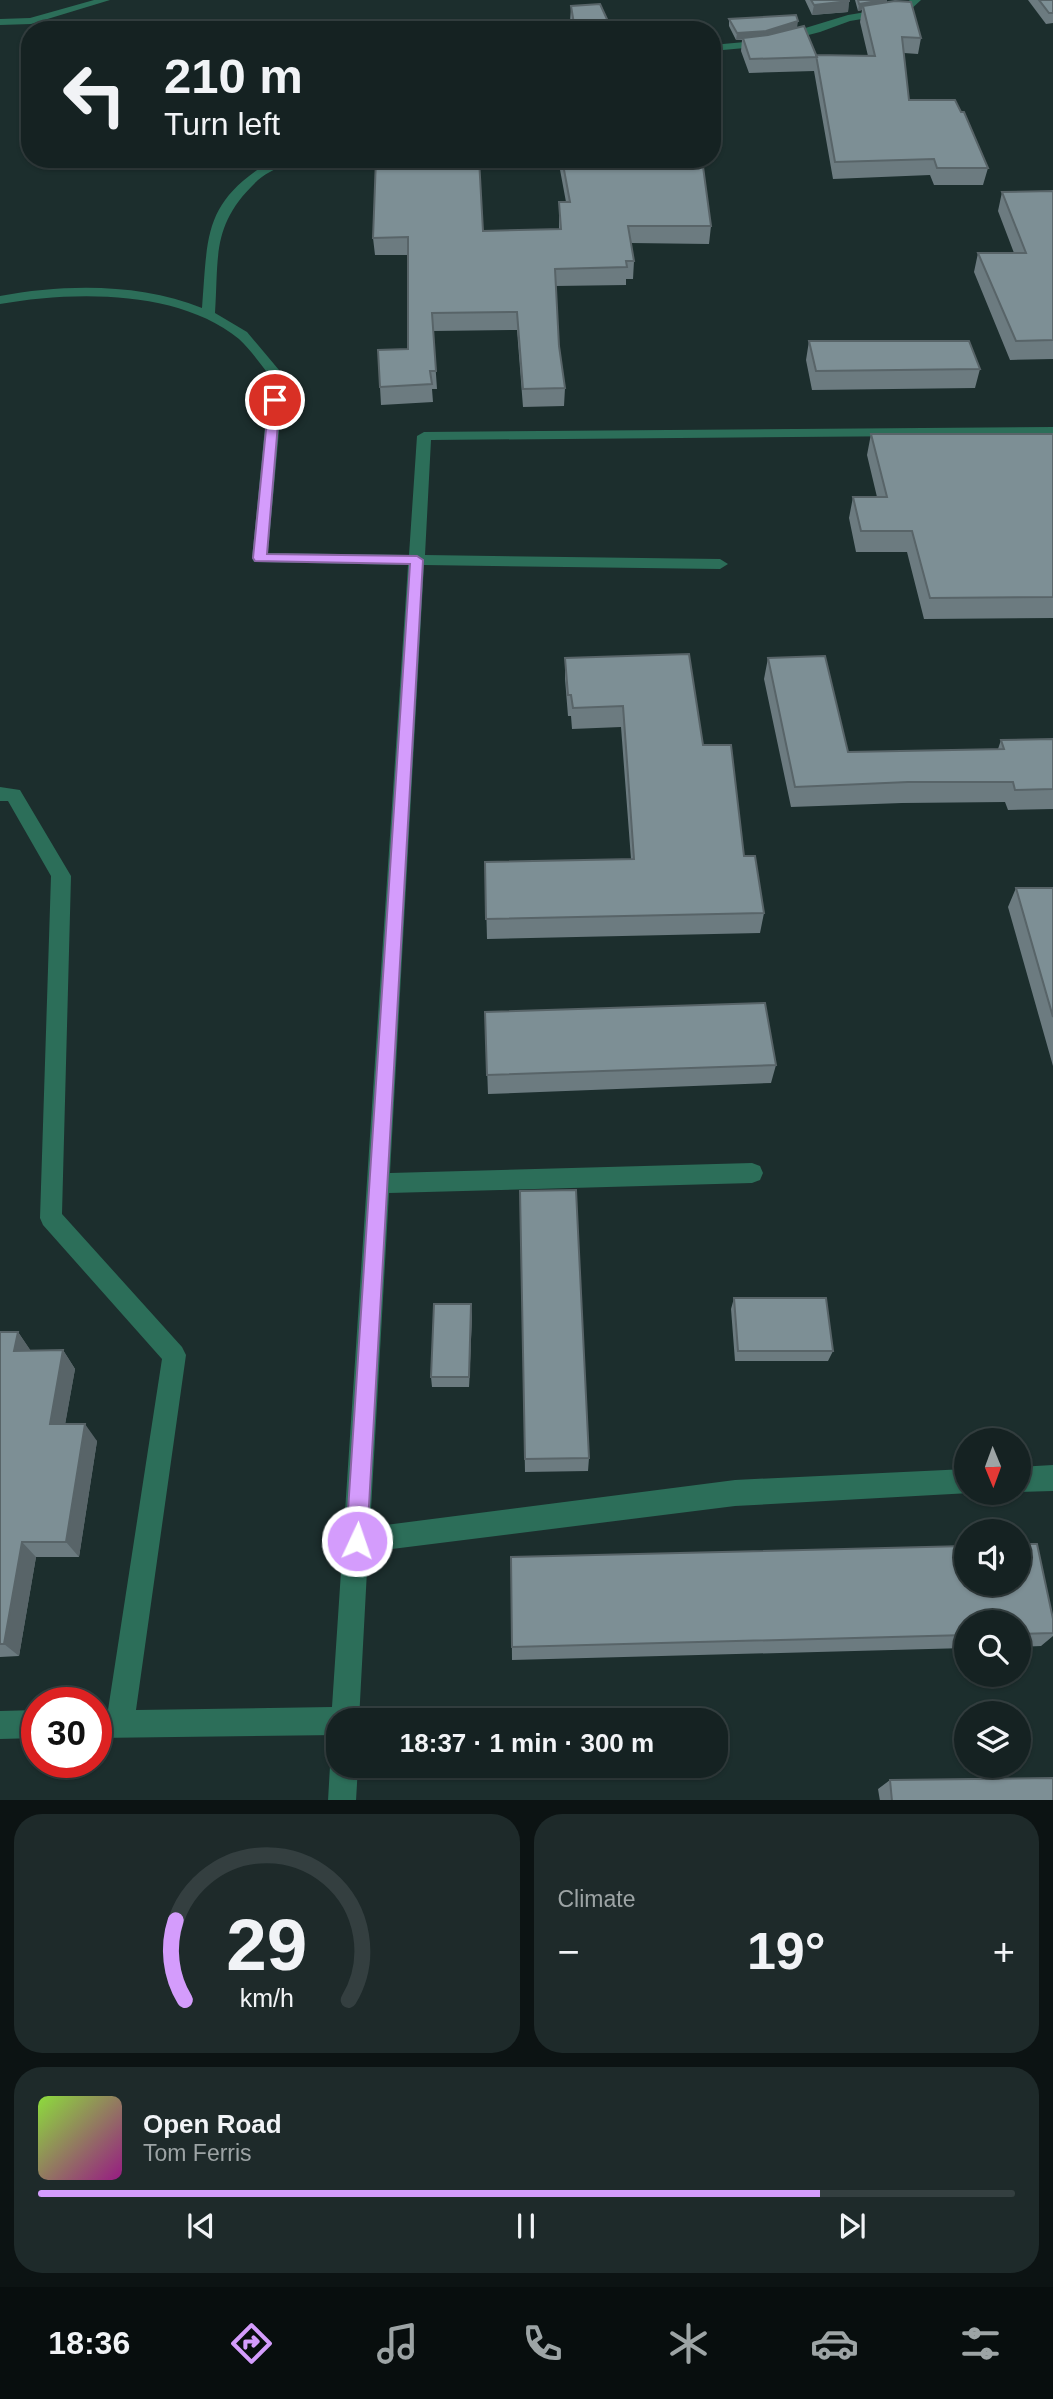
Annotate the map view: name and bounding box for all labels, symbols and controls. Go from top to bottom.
icon: left [49,49,140,140]
text: 210 m [164,49,303,103]
text: Turn left [164,106,280,142]
pin [245,370,305,430]
icon: arrive [256,381,294,419]
north arrow [954,1428,1031,1505]
map controls [954,1428,1031,1778]
position arrow [320,1504,394,1578]
button: sound [954,1519,1031,1596]
button: search [954,1610,1031,1687]
speed limit sign: 30 [21,1687,112,1778]
button: layers [954,1701,1031,1778]
text: 18:37 · 1 min · 300 m [400,1728,654,1758]
text: Climate [558,1886,635,1912]
text: 29 [226,1904,307,1985]
text: 19° [747,1922,826,1980]
text: − [558,1931,580,1973]
text: + [993,1931,1015,1973]
text: km/h [240,1983,294,2011]
text: Open Road [143,2109,282,2139]
text: Tom Ferris [143,2140,252,2166]
icon: previous [182,2207,220,2245]
icon: pause [507,2207,545,2245]
icon: next [833,2207,871,2245]
icon: directions [227,2319,276,2368]
icon: music [373,2319,422,2368]
icon: phone [518,2319,567,2368]
icon: climate [664,2319,713,2368]
icon: car [810,2319,859,2368]
icon: filters [956,2319,1005,2368]
text: 18:36 [48,2325,130,2361]

